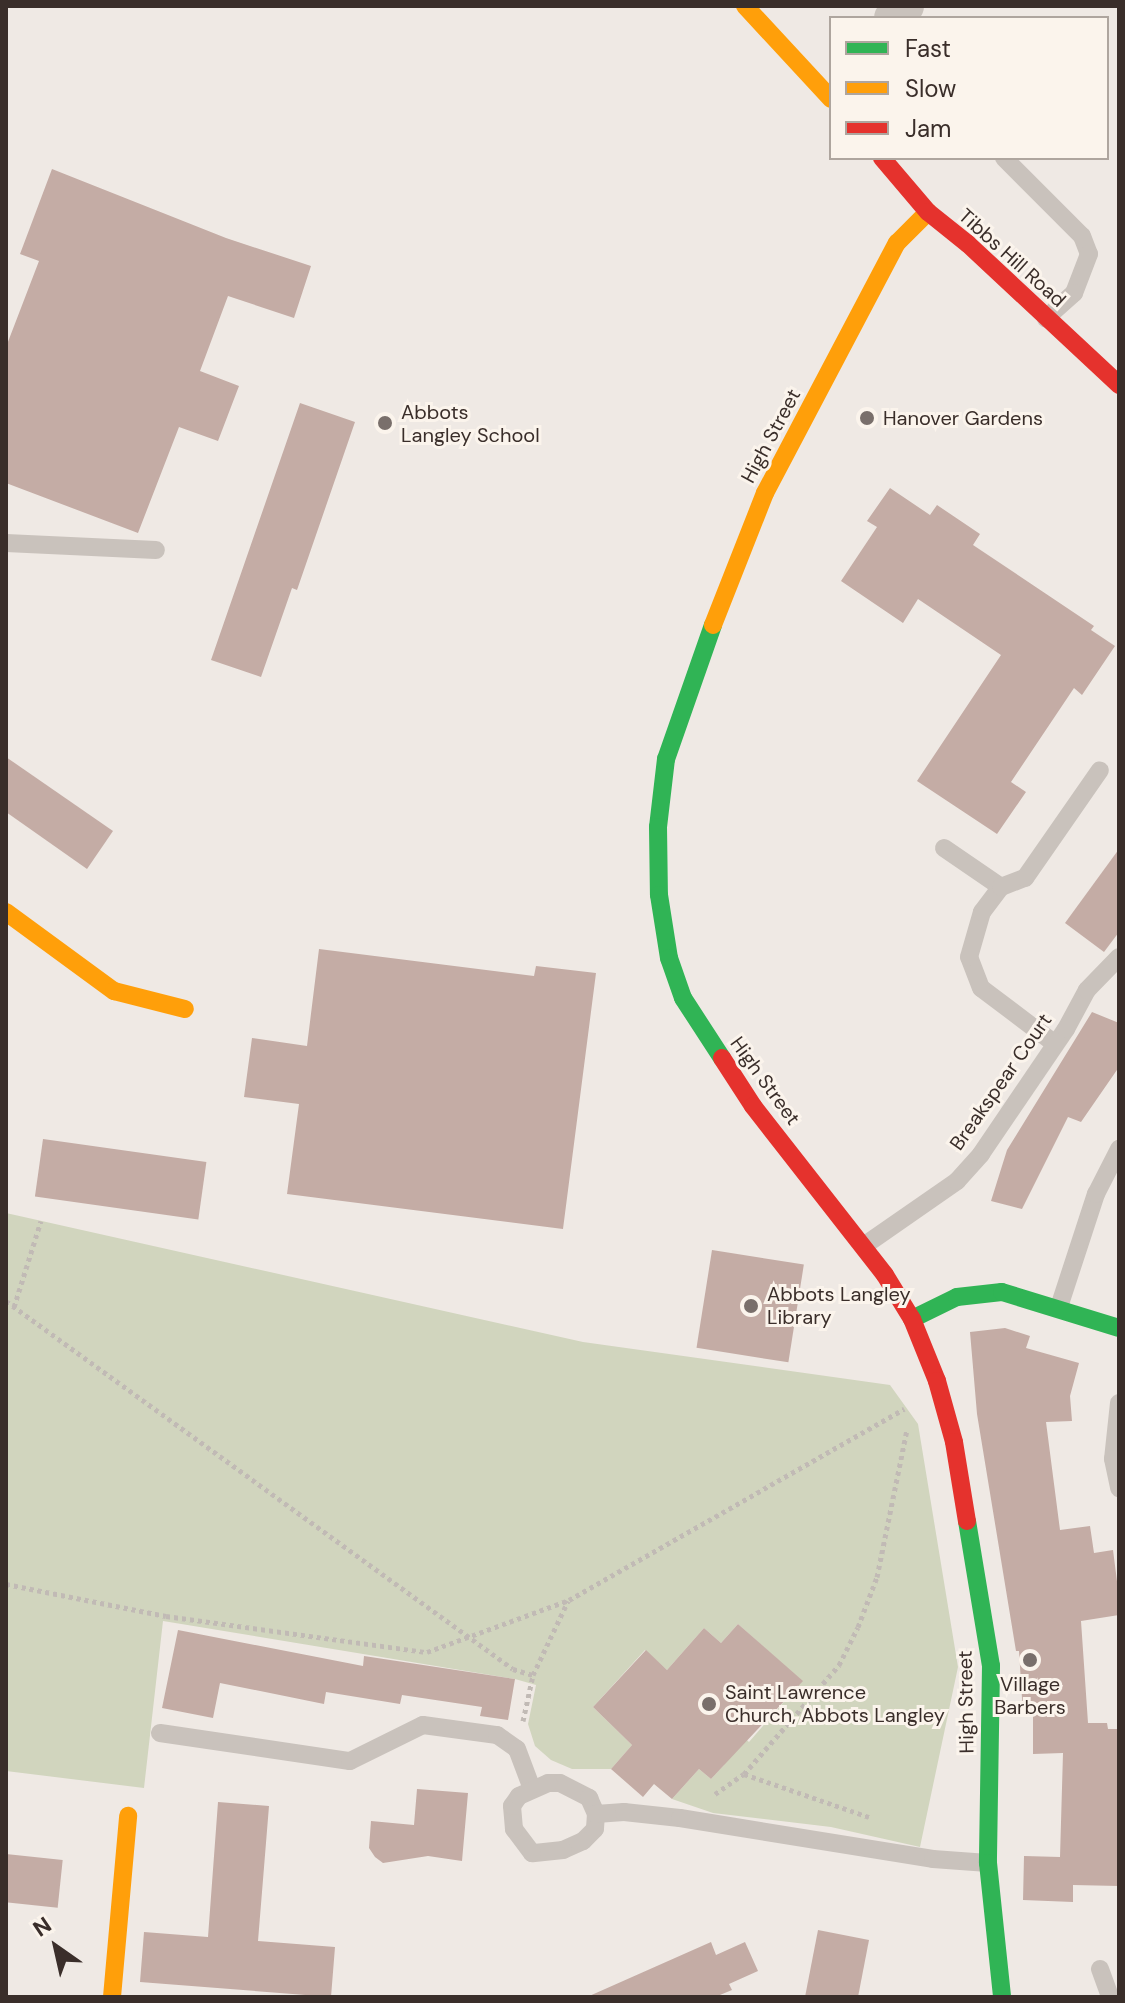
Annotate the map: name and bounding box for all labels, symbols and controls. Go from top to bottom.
legend [829,16,1109,160]
text: Fast [905,33,951,64]
text: Slow [905,73,956,104]
text: Jam [905,113,951,144]
street label: Tibbs Hill Road [954,204,1070,312]
street label: High Street [736,385,806,487]
place label: Abbots Langley School [401,400,540,447]
place label: Hanover Gardens [883,406,1043,430]
marker: Hanover Gardens [858,409,876,427]
marker: Abbots Langley School [376,414,394,432]
street label: Breakspear Court [945,1009,1057,1155]
street label: High Street [725,1032,805,1130]
place label: Abbots Langley Library [767,1282,911,1329]
marker: Abbots Langley Library [742,1297,760,1315]
street label: High Street [953,1650,979,1754]
marker: Village Barbers [1021,1651,1039,1669]
place label: Village Barbers [994,1672,1066,1719]
place label: Saint Lawrence Church, Abbots Langley [725,1680,945,1727]
marker: Saint Lawrence Church, Abbots Langley [700,1695,718,1713]
north arrow [16,1907,96,1987]
text: N [28,1910,57,1943]

